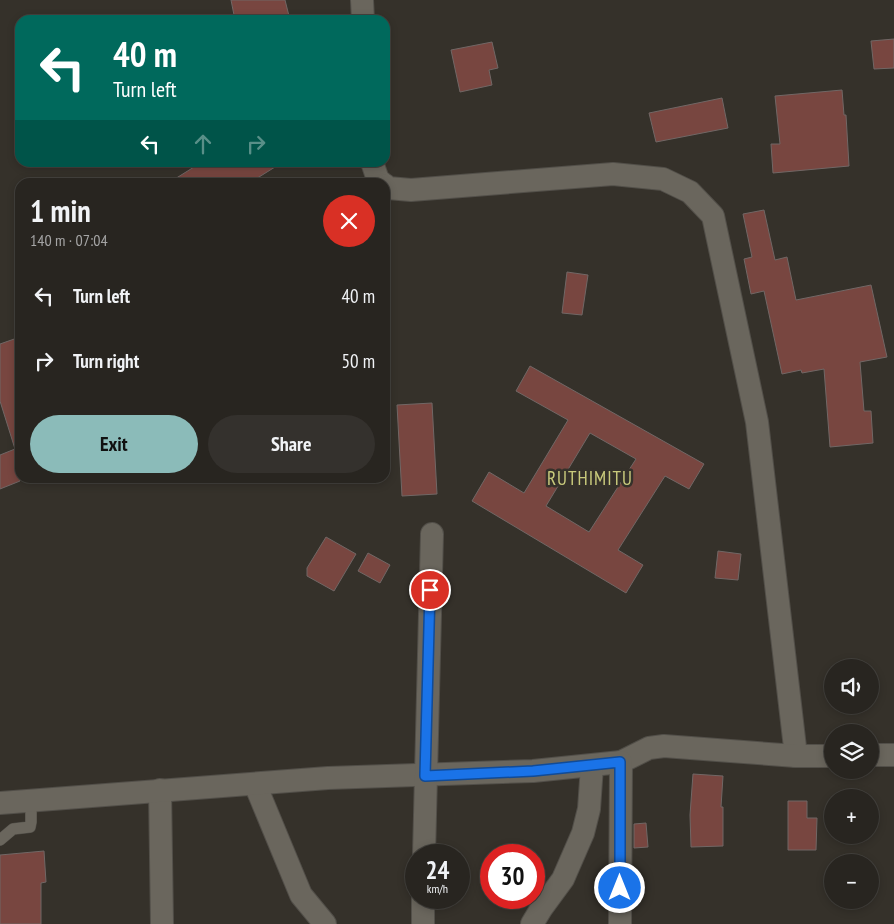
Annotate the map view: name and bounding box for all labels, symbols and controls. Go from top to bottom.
text: 40 m [113,31,177,77]
icon: left [30,35,95,100]
text: Turn left [113,75,177,103]
icon: left [136,130,164,158]
icon: ahead [189,130,217,158]
icon: right [242,130,270,158]
text: 1 min [30,191,91,230]
button: close [323,195,375,247]
text: 140 m · 07:04 [30,230,108,250]
icon: left [30,282,58,310]
text: Turn left [73,284,130,308]
text: 40 m [342,284,375,308]
icon: right [30,347,58,375]
text: Turn right [73,349,139,373]
text: 50 m [342,349,375,373]
button: Exit [30,415,198,473]
button: Share [208,415,375,473]
district label: RUTHIMITU [547,466,633,490]
pin [409,569,451,611]
icon: arrive [416,576,444,604]
map controls [824,659,879,909]
button: sound [824,659,879,714]
button: layers [824,724,879,779]
button: + [824,789,879,844]
speed limit sign: 30 [480,844,545,909]
text: 24 [426,854,449,886]
button: − [824,854,879,909]
position arrow [593,861,645,913]
text: km/h [427,881,448,896]

